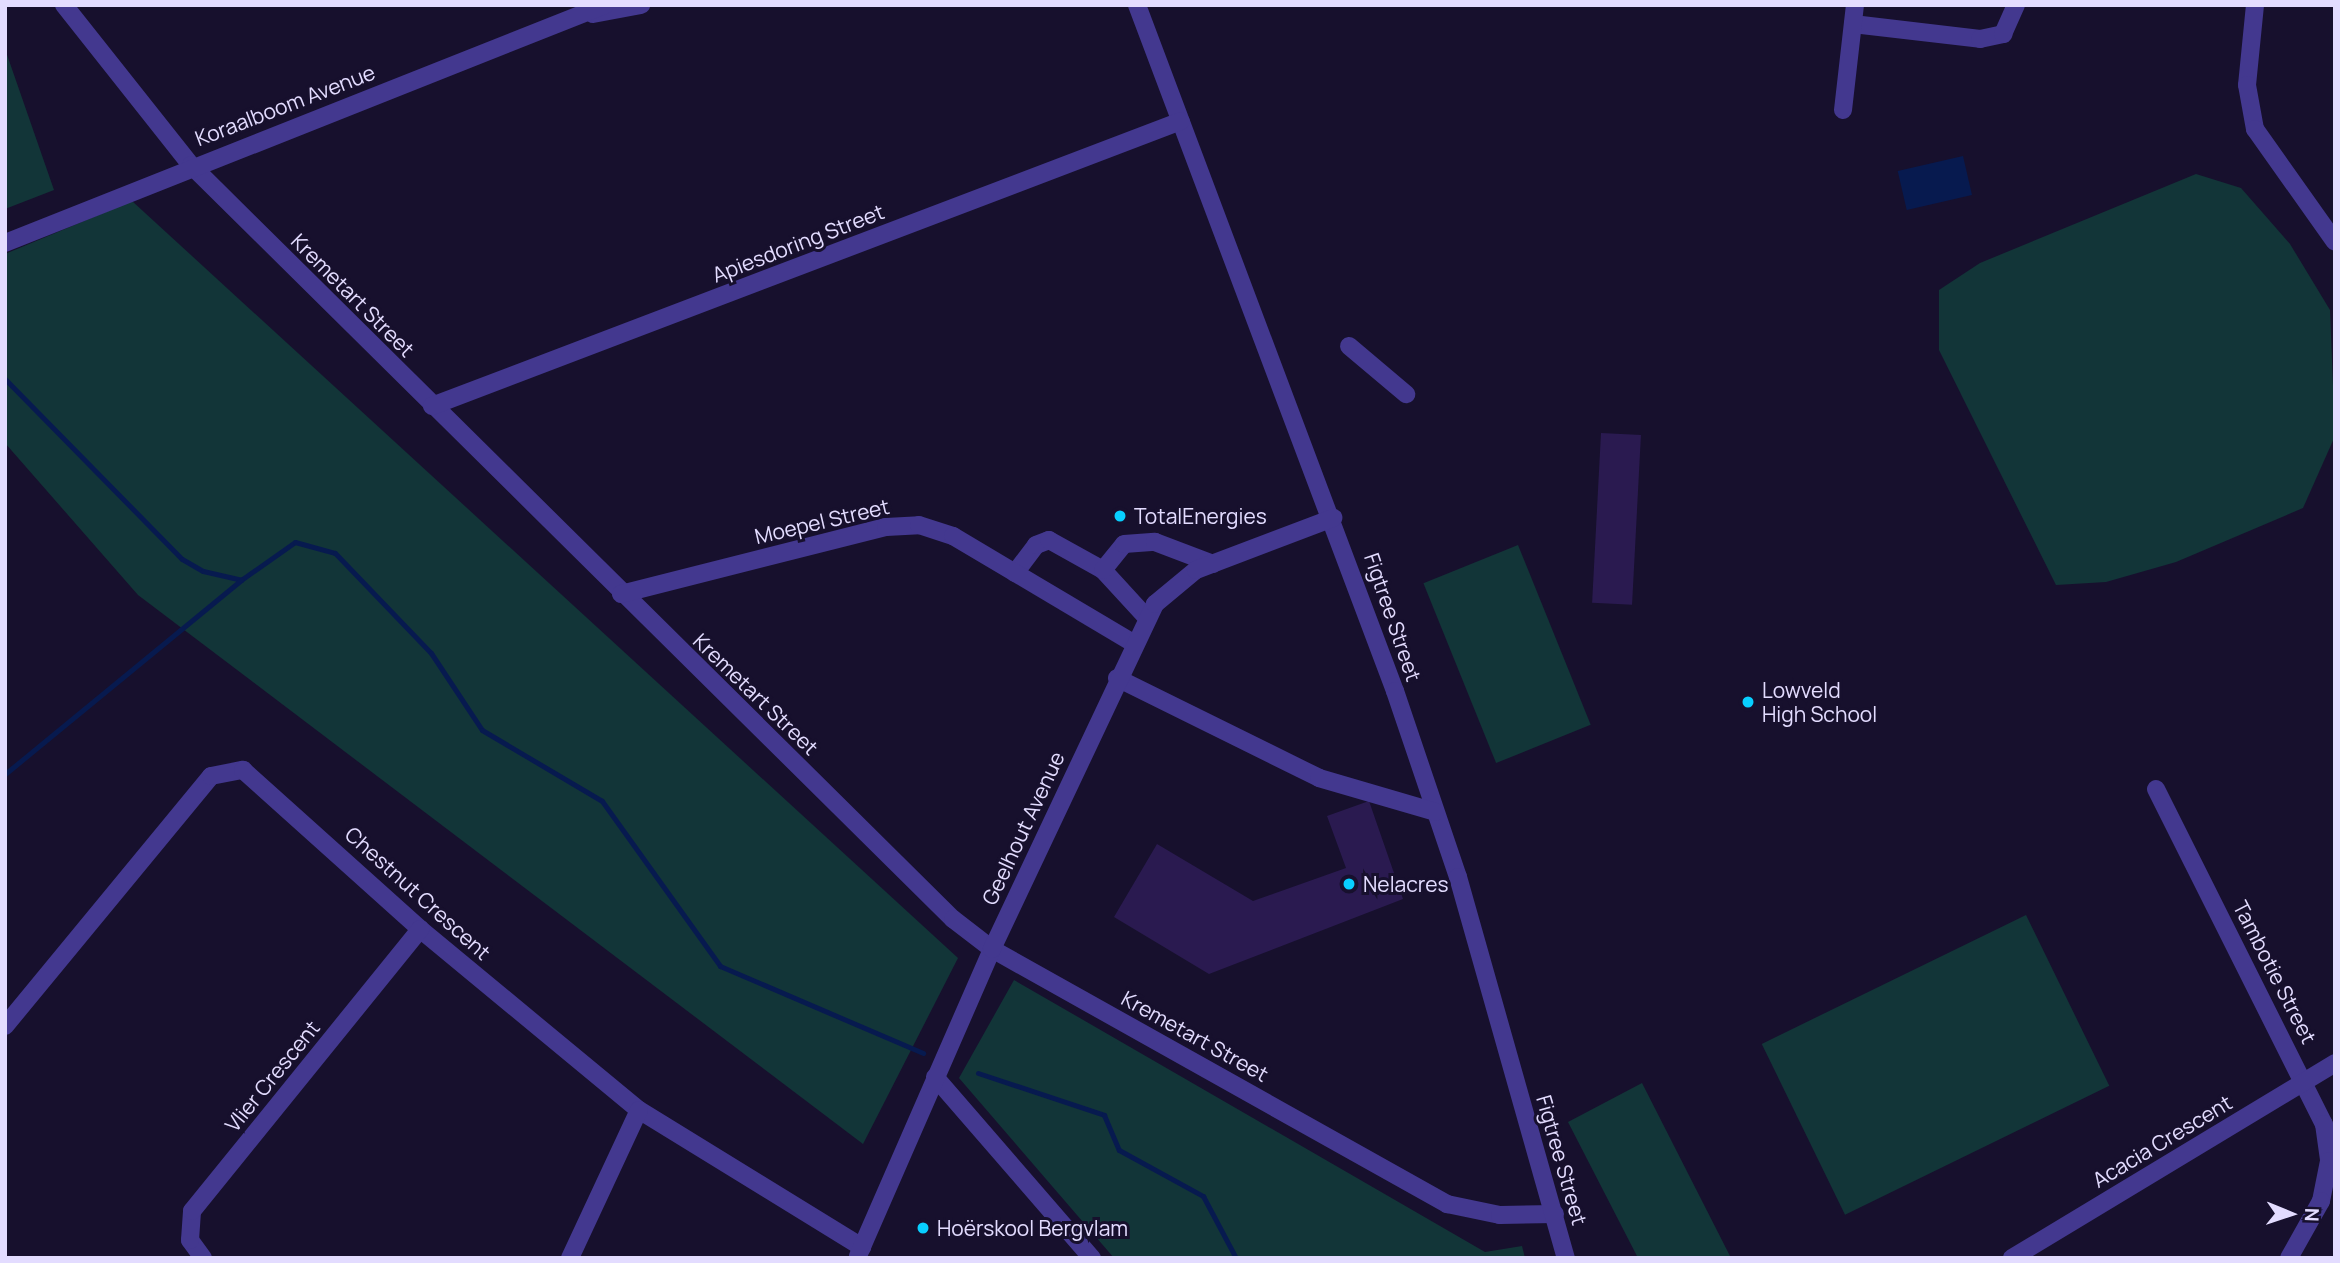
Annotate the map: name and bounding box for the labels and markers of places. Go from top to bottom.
place label: TotalEnergies [1134,503,1267,529]
marker: TotalEnergies [1112,508,1128,524]
place label: Lowveld High School [1762,677,1877,727]
marker: Lowveld High School [1740,694,1756,710]
place label: Nelacres [1363,871,1449,897]
marker: Nelacres [1341,876,1357,892]
place label: Hoërskool Bergvlam [937,1215,1128,1241]
marker: Hoërskool Bergvlam [915,1220,931,1236]

